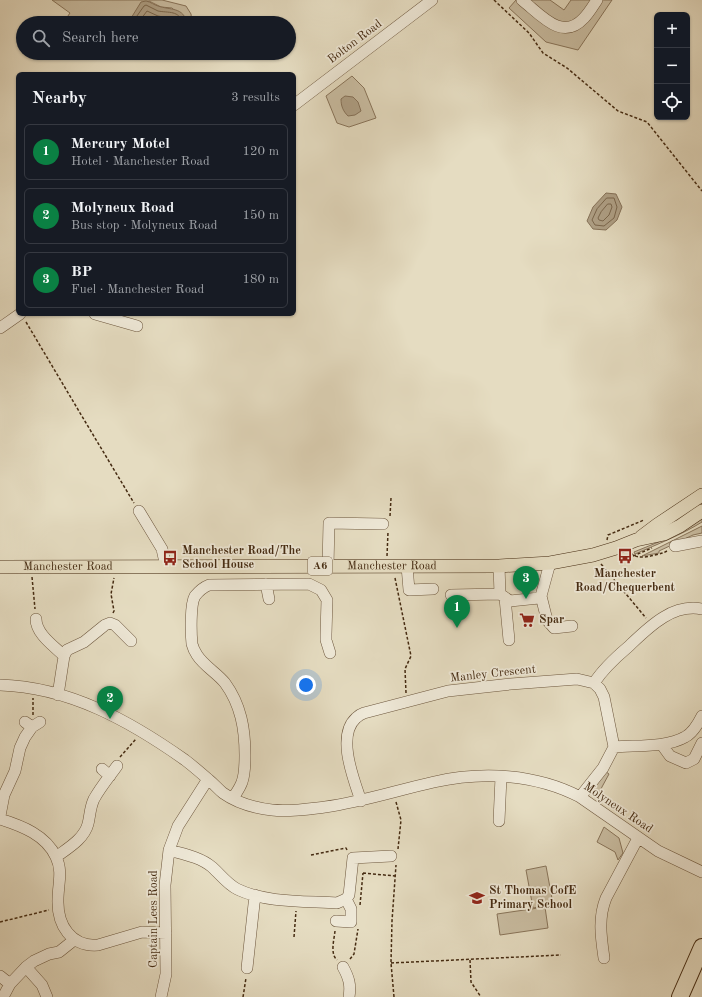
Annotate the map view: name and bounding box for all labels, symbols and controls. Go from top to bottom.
map controls [654,12,690,120]
button: + [654,12,690,48]
search box [16,16,296,60]
street label: Bolton Road [326,18,384,66]
icon: search [30,27,52,49]
text: Search here [62,31,139,46]
button: − [654,48,690,84]
button: locate [654,84,690,120]
text: Nearby [32,90,87,107]
text: 3 results [231,91,280,104]
text: Mercury Motel [71,137,170,152]
text: 1 [42,145,50,158]
text: 120 m [242,145,279,158]
text: Hotel · Manchester Road [71,155,210,168]
text: Molyneux Road [71,201,174,216]
text: 2 [42,209,50,222]
text: 150 m [242,209,279,222]
text: Bus stop · Molyneux Road [71,219,218,232]
text: BP [71,265,92,280]
text: 3 [42,273,50,286]
text: 180 m [242,273,279,286]
text: Fuel · Manchester Road [71,283,204,296]
place label: Manchester Road/The School House [182,545,301,571]
bus stop icon: Manchester Road/Chequerbent [616,547,634,565]
bus stop icon: Manchester Road/The School House [161,549,179,567]
road number: A6 [308,557,332,575]
street label: Manchester Road [347,560,437,572]
street label: Manchester Road [23,561,113,573]
pin: 3 [513,566,539,599]
place label: Manchester Road/Chequerbent [575,568,676,594]
pin: 1 [444,595,470,628]
supermarket icon: Spar [518,611,536,629]
place label: Spar [539,614,564,626]
street label: Manley Crescent [450,664,536,684]
your location [296,675,316,695]
pin: 2 [97,686,123,719]
street label: Molyneux Road [581,781,655,835]
street label: Captain Lees Road [148,870,160,968]
place label: St Thomas CofE Primary School [489,885,576,911]
school or university icon: St Thomas CofE Primary School [468,889,486,907]

